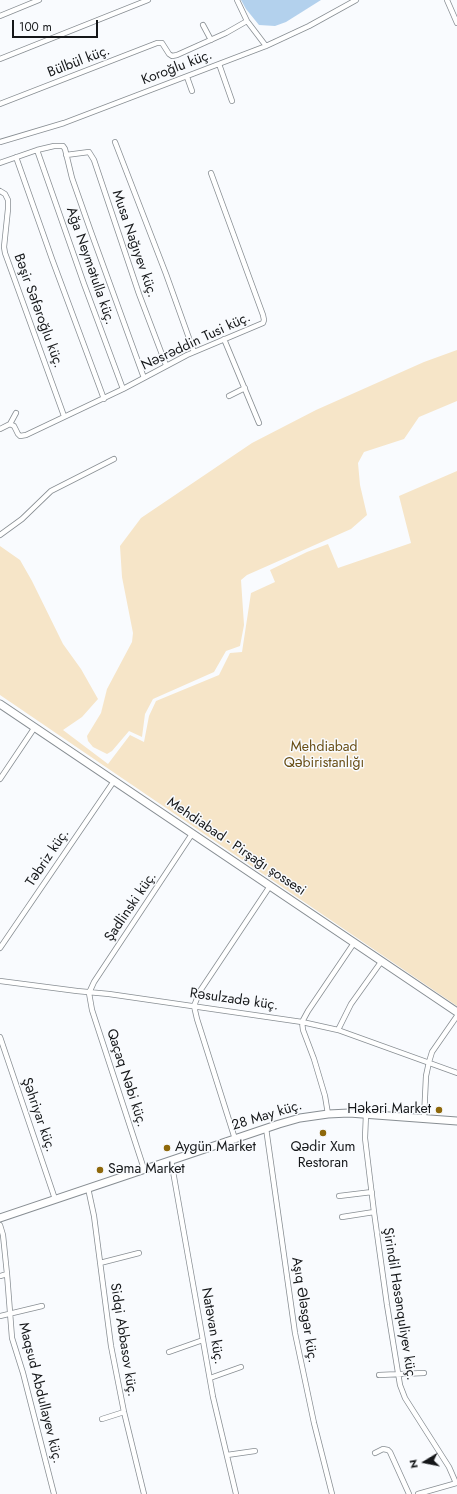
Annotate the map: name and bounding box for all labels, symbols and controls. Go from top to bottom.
scale bar [14,12,100,38]
text: 100 m [19,18,52,36]
street label: Bülbül küç. [45,42,113,82]
street label: Koroğlu küç. [139,47,215,89]
street label: Musa Nağıyev küç. [108,188,160,300]
street label: Ağa Neymətulla küç. [62,205,118,327]
street label: Bəşir Səfəroğlu küç. [9,252,67,370]
street label: Nəsrəddin Tusi küç. [139,309,253,375]
park label: Mehdiabad Qəbiristanlığı [284,740,364,772]
street label: Mehdiabad - Pirşağı şossesi [163,794,309,900]
street label: Təbriz küç. [23,826,73,890]
street label: Şadlinski küç. [101,869,161,945]
street label: Rəsulzadə küç. [189,985,279,1015]
street label: Qaçaq Nəbi küç. [102,1027,150,1129]
street label: Şəhriyar küç. [17,1076,59,1154]
street label: 28 May küç. [230,1097,304,1135]
place label: Həkəri Market [347,1102,431,1118]
marker: Həkəri Market [434,1105,444,1115]
marker: Qədir Xum Restoran [318,1128,328,1138]
place label: Aygün Market [175,1140,256,1156]
place label: Qədir Xum Restoran [290,1140,356,1172]
marker: Aygün Market [162,1143,172,1153]
place label: Səma Market [108,1162,185,1178]
marker: Səma Market [95,1165,105,1175]
street label: Şirindil Həsənquliyev küç. [379,1226,419,1382]
street label: Aşıq Ələsgər küç. [287,1256,321,1364]
street label: Sidqi Abbasov küç. [106,1282,140,1398]
street label: Natəvan küç. [197,1286,227,1366]
street label: Maqsud Abdullayev küç. [14,1321,66,1465]
north arrow [405,1442,445,1482]
text: N [405,1458,422,1470]

